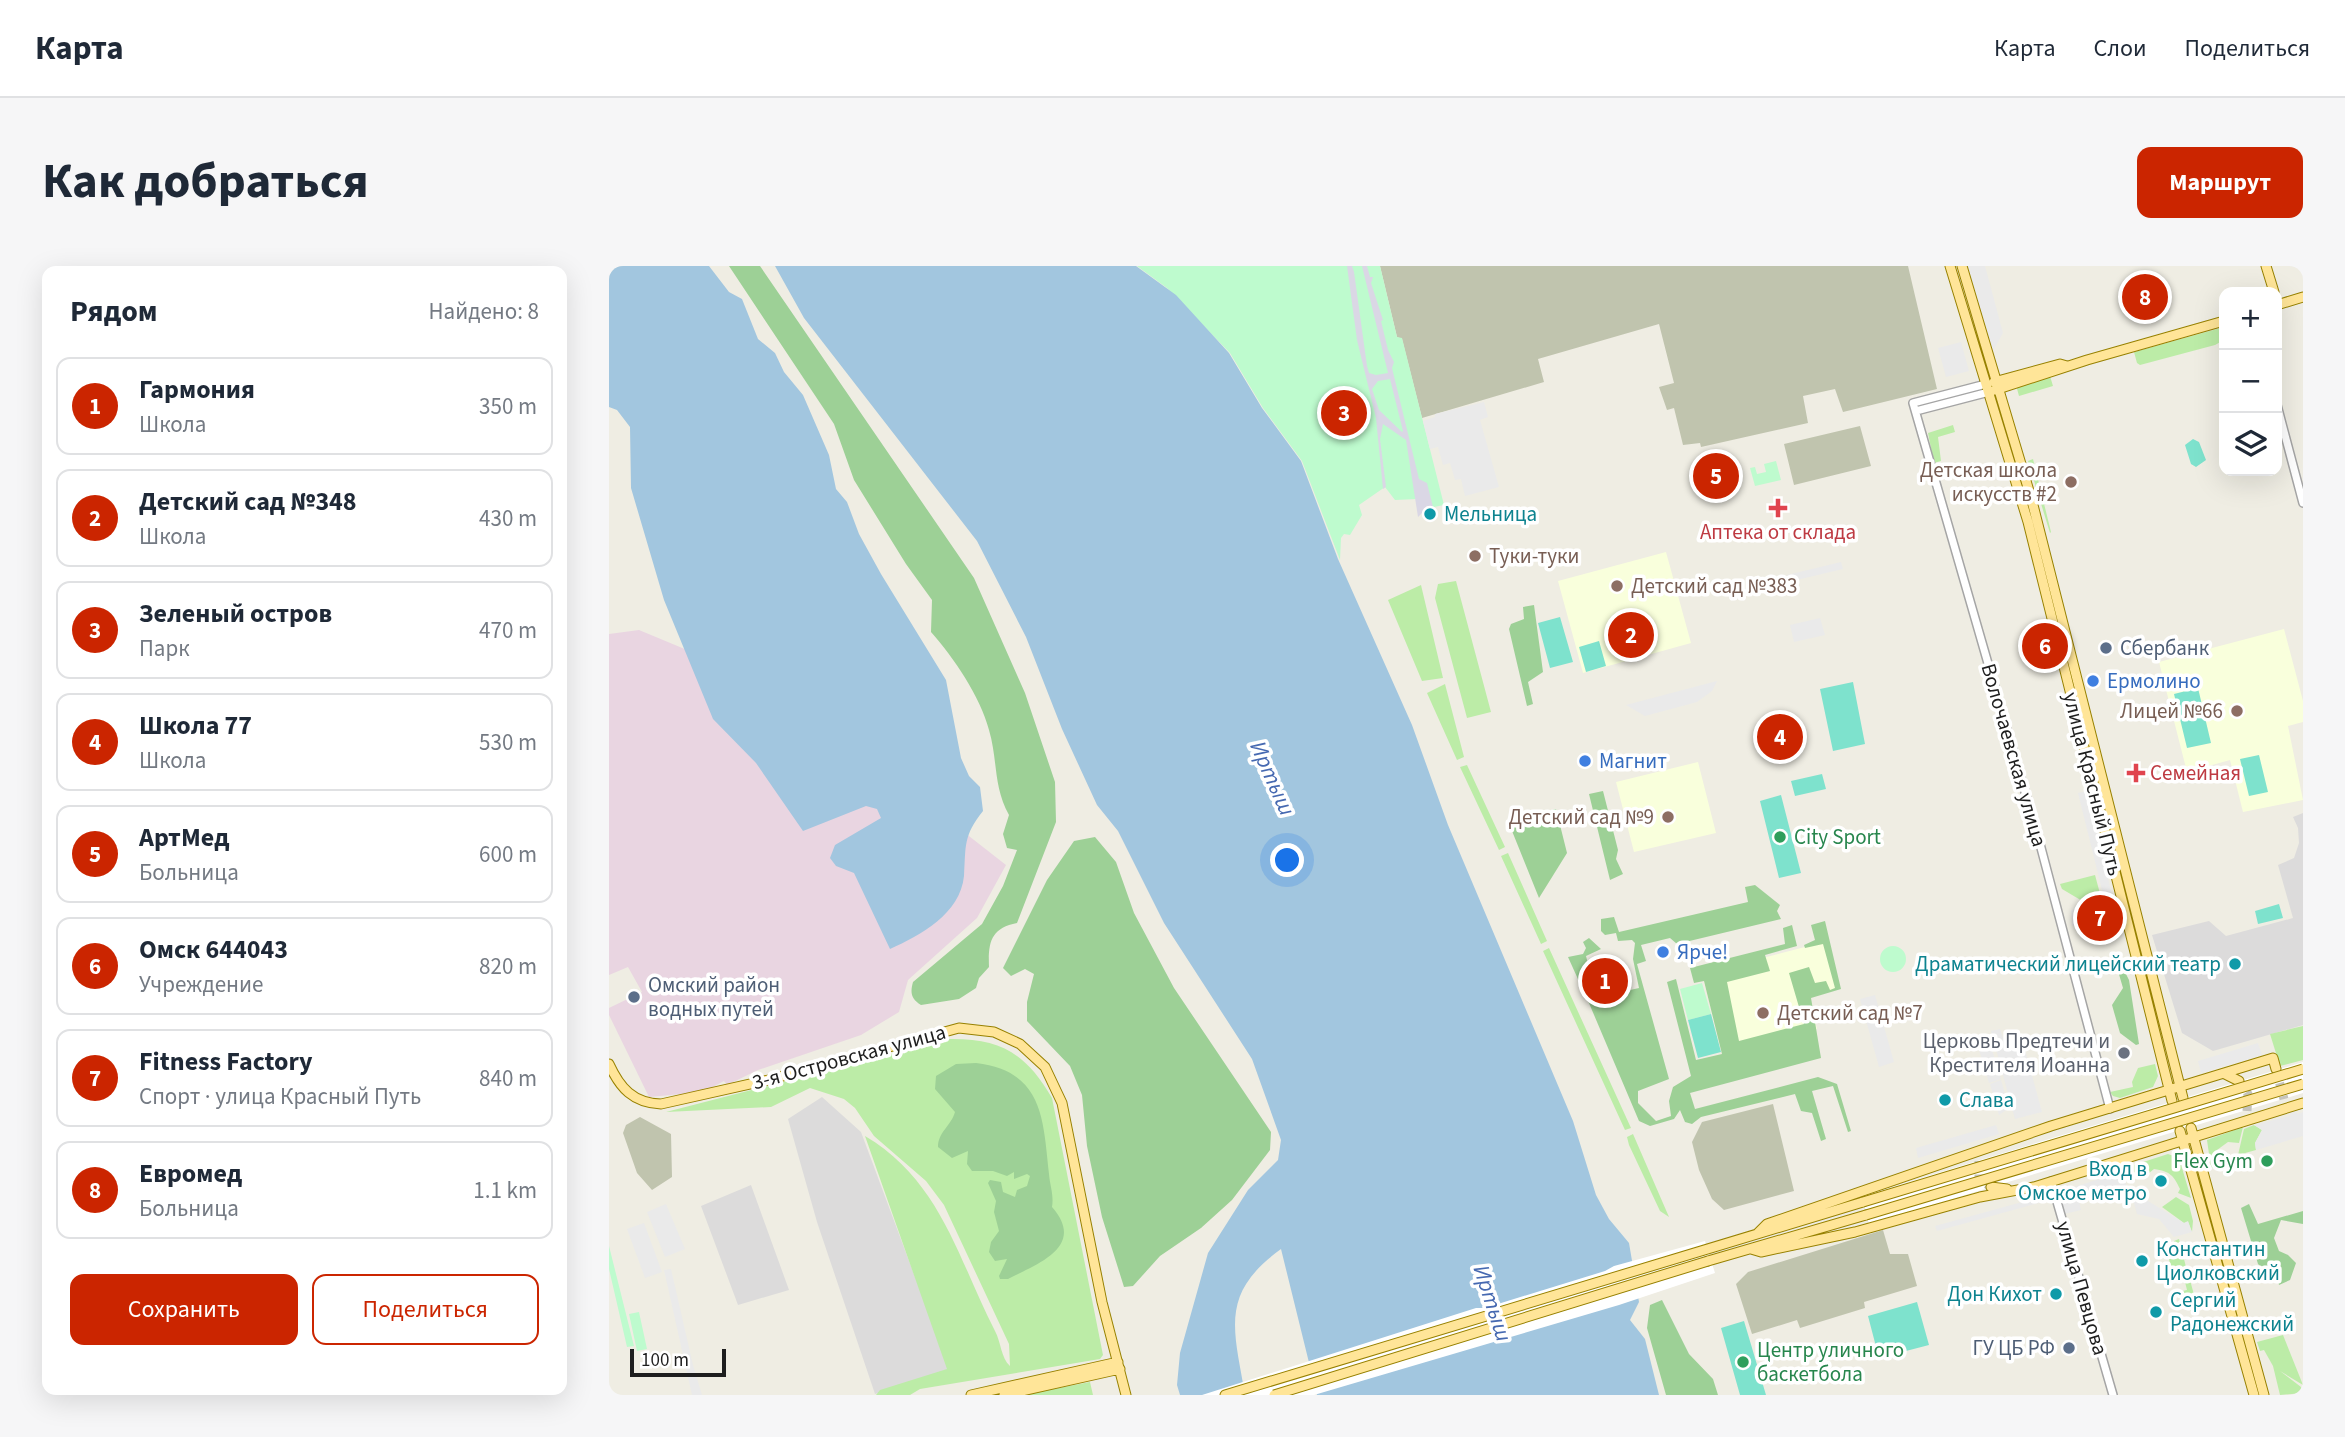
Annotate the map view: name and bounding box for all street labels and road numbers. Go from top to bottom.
street label: Волочаевская улица [1974,660,2054,850]
street label: улица Красный Путь [2056,689,2130,879]
street label: 3-я Островская улица [749,1017,949,1097]
street label: улица Певцова [2049,1217,2115,1359]

